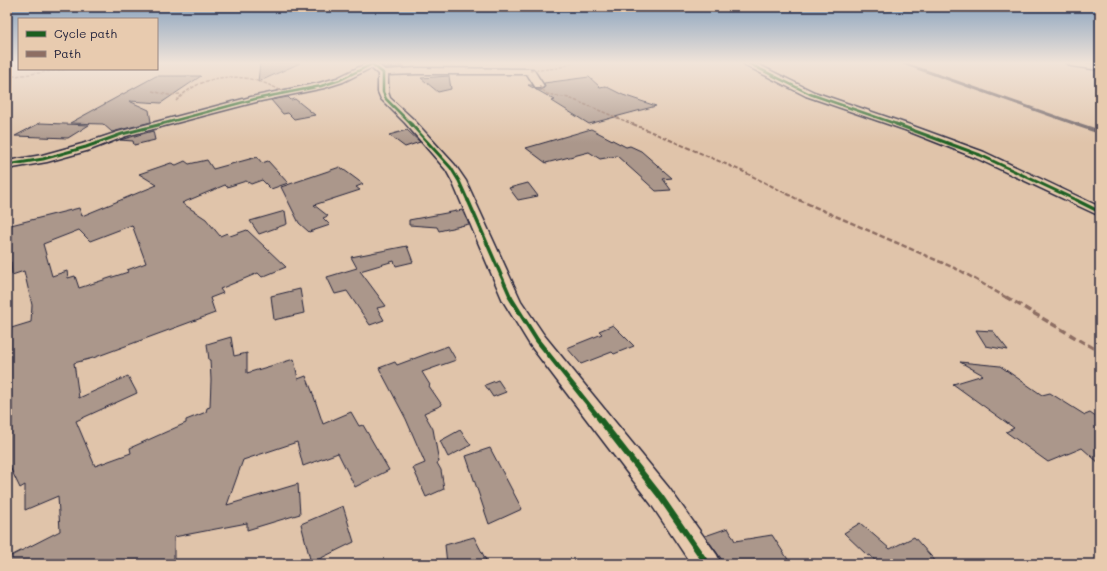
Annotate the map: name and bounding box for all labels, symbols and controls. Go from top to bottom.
legend [18,18,158,70]
text: Cycle path [54,25,117,41]
text: Path [54,45,81,61]

